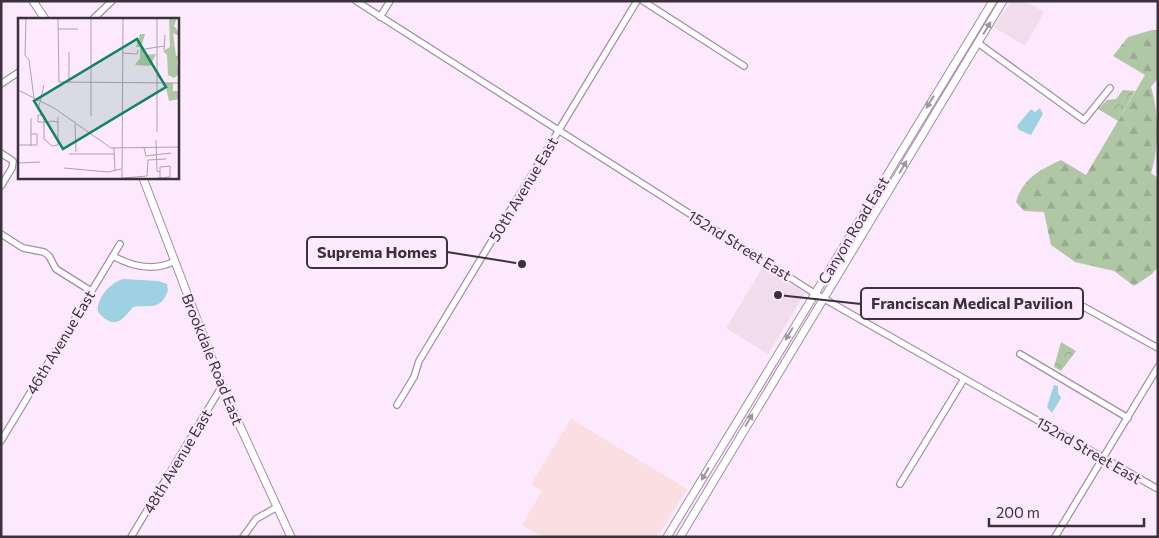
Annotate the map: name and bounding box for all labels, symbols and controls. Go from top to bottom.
inset map [18,18,179,179]
one-way arrow [983,21,992,34]
one-way arrow [926,96,935,109]
street label: 50th Avenue East [485,134,561,244]
one-way arrow [899,160,908,173]
street label: Canyon Road East [814,173,892,287]
street label: 152nd Street East [685,206,795,284]
callout: Suprema Homes [307,237,447,268]
text: Suprema Homes [317,242,437,261]
street label: 46th Avenue East [22,287,98,397]
callout: Franciscan Medical Pavilion [861,288,1083,319]
street label: Brookdale Road East [178,291,248,427]
text: Franciscan Medical Pavilion [871,293,1073,312]
one-way arrow [785,328,794,341]
street label: 48th Avenue East [139,406,215,516]
one-way arrow [745,413,754,426]
street label: 152nd Street East [1033,413,1145,487]
one-way arrow [701,467,710,480]
scale bar [989,496,1144,528]
text: 200 m [996,503,1040,521]

